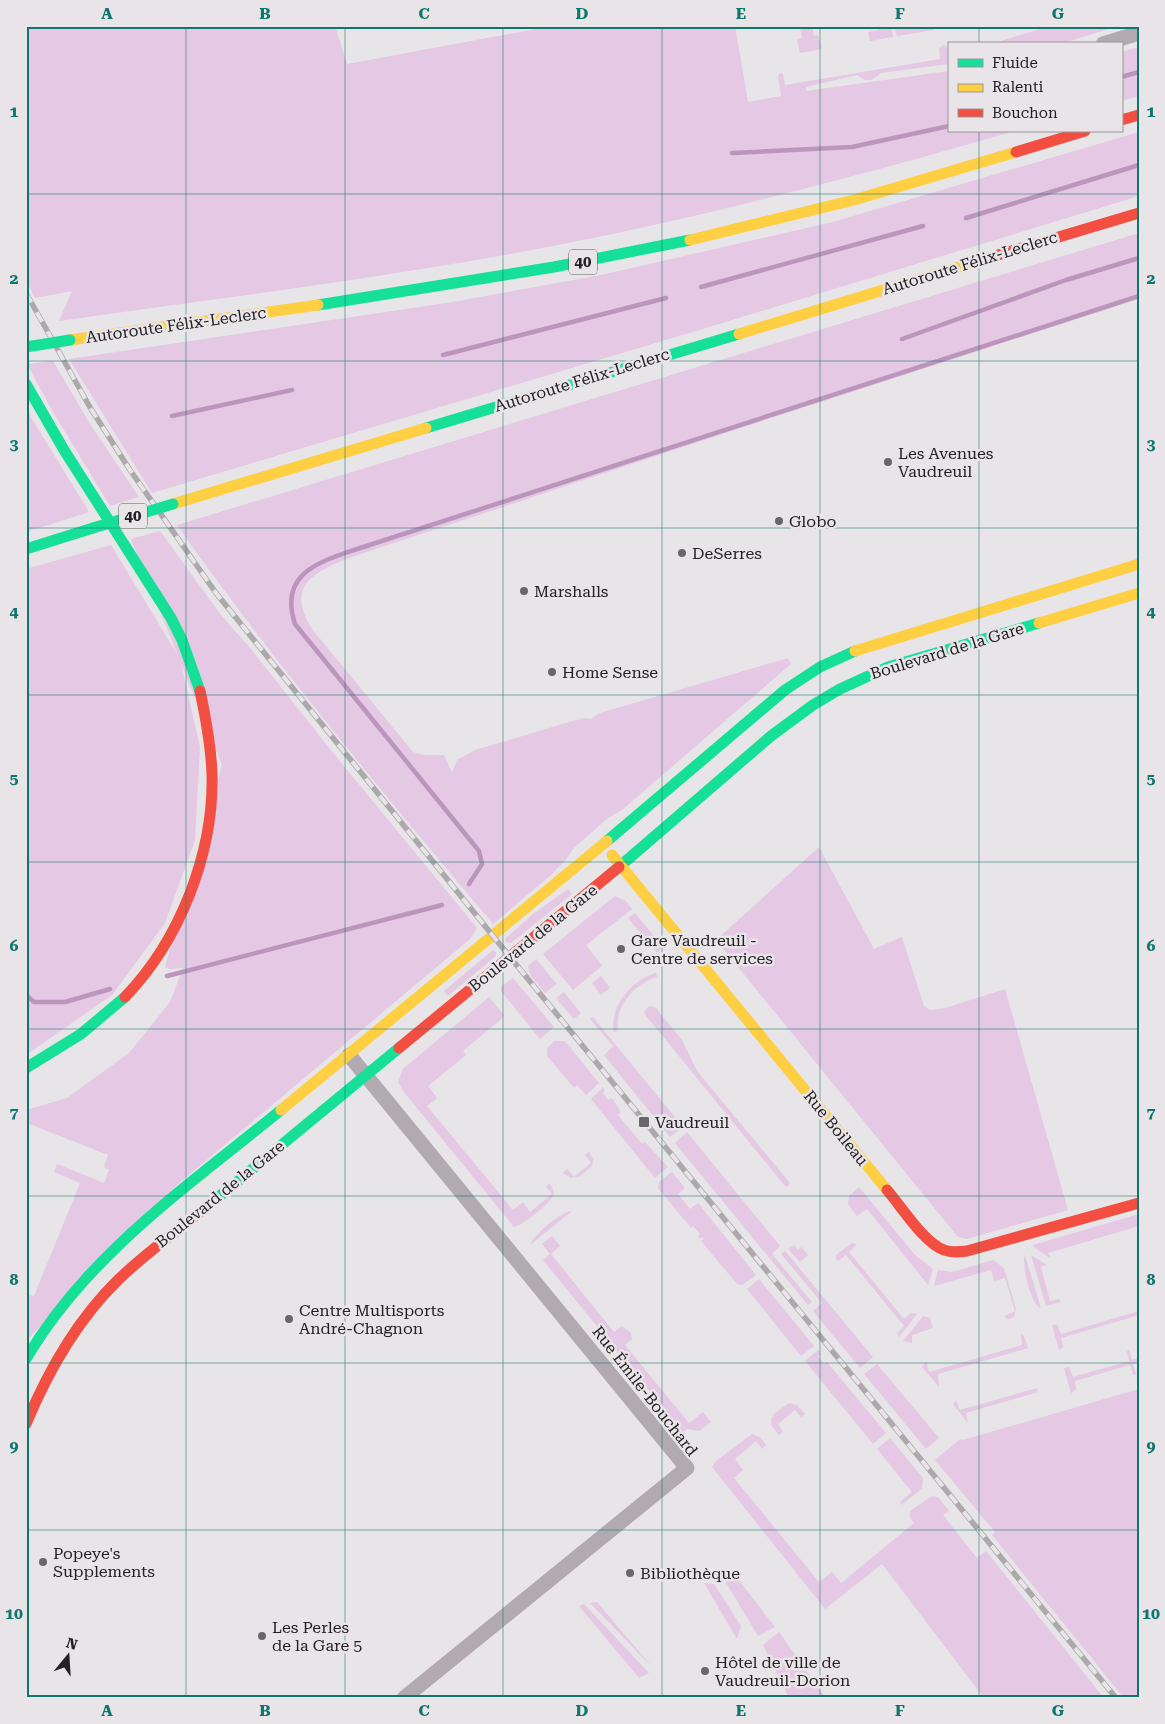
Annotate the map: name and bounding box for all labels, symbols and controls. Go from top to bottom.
text: A [101,4,113,23]
text: B [259,4,271,23]
text: C [418,4,430,23]
text: D [576,4,589,23]
text: E [736,4,746,23]
text: F [895,4,905,23]
text: G [1052,4,1065,23]
legend [948,42,1122,132]
text: Fluide [992,54,1038,72]
text: Ralenti [992,78,1044,96]
text: 1 [10,102,19,121]
text: 1 [1147,102,1156,121]
text: Bouchon [992,104,1058,122]
street label: Autoroute Félix-Leclerc [880,227,1060,299]
road number: 40 [569,250,597,274]
text: 2 [10,269,19,288]
text: 2 [1147,269,1156,288]
street label: Autoroute Félix-Leclerc [85,303,267,347]
street label: Autoroute Félix-Leclerc [492,344,672,416]
text: 3 [10,435,19,454]
text: 3 [1147,435,1156,454]
place label: Les Avenues Vaudreuil [898,444,994,481]
marker: Les Avenues Vaudreuil [882,456,894,468]
road number: 40 [119,504,147,528]
place label: Globo [789,512,836,531]
marker: Globo [773,515,785,527]
place label: DeSerres [692,544,762,563]
marker: DeSerres [676,547,688,559]
place label: Marshalls [534,582,609,601]
marker: Marshalls [518,585,530,597]
text: 4 [10,602,19,621]
text: 4 [1147,602,1156,621]
street label: Boulevard de la Gare [868,618,1026,683]
place label: Home Sense [562,663,658,682]
marker: Home Sense [546,666,558,678]
text: 5 [10,769,19,788]
text: 5 [1147,769,1156,788]
street label: Boulevard de la Gare [465,880,601,996]
place label: Gare Vaudreuil - Centre de services [631,931,773,968]
text: 6 [10,936,19,955]
text: 6 [1147,936,1156,955]
marker: Gare Vaudreuil - Centre de services [615,943,627,955]
street label: Rue Boileau [800,1086,872,1170]
text: 7 [10,1103,19,1122]
text: 7 [1147,1103,1156,1122]
place label: Vaudreuil [655,1113,729,1132]
marker: Vaudreuil [637,1115,651,1129]
street label: Boulevard de la Gare [152,1136,288,1252]
text: 8 [10,1270,19,1289]
text: 8 [1147,1270,1156,1289]
place label: Centre Multisports André-Chagnon [299,1301,445,1338]
marker: Centre Multisports André-Chagnon [283,1313,295,1325]
street label: Rue Émile-Bouchard [588,1322,702,1460]
text: 9 [10,1437,19,1456]
text: 9 [1147,1437,1156,1456]
place label: Popeye's Supplements [53,1544,155,1581]
marker: Popeye's Supplements [37,1556,49,1568]
place label: Bibliothèque [640,1564,740,1583]
marker: Bibliothèque [624,1567,636,1579]
text: 10 [5,1604,23,1623]
text: 10 [1142,1604,1160,1623]
place label: Les Perles de la Gare 5 [272,1618,362,1655]
marker: Les Perles de la Gare 5 [256,1630,268,1642]
north arrow [42,1632,92,1682]
text: N [64,1634,80,1653]
place label: Hôtel de ville de Vaudreuil-Dorion [715,1653,850,1690]
marker: Hôtel de ville de Vaudreuil-Dorion [699,1665,711,1677]
text: A [101,1701,113,1720]
text: B [259,1701,271,1720]
text: C [418,1701,430,1720]
text: D [576,1701,589,1720]
text: E [736,1701,746,1720]
text: F [895,1701,905,1720]
text: G [1052,1701,1065,1720]

